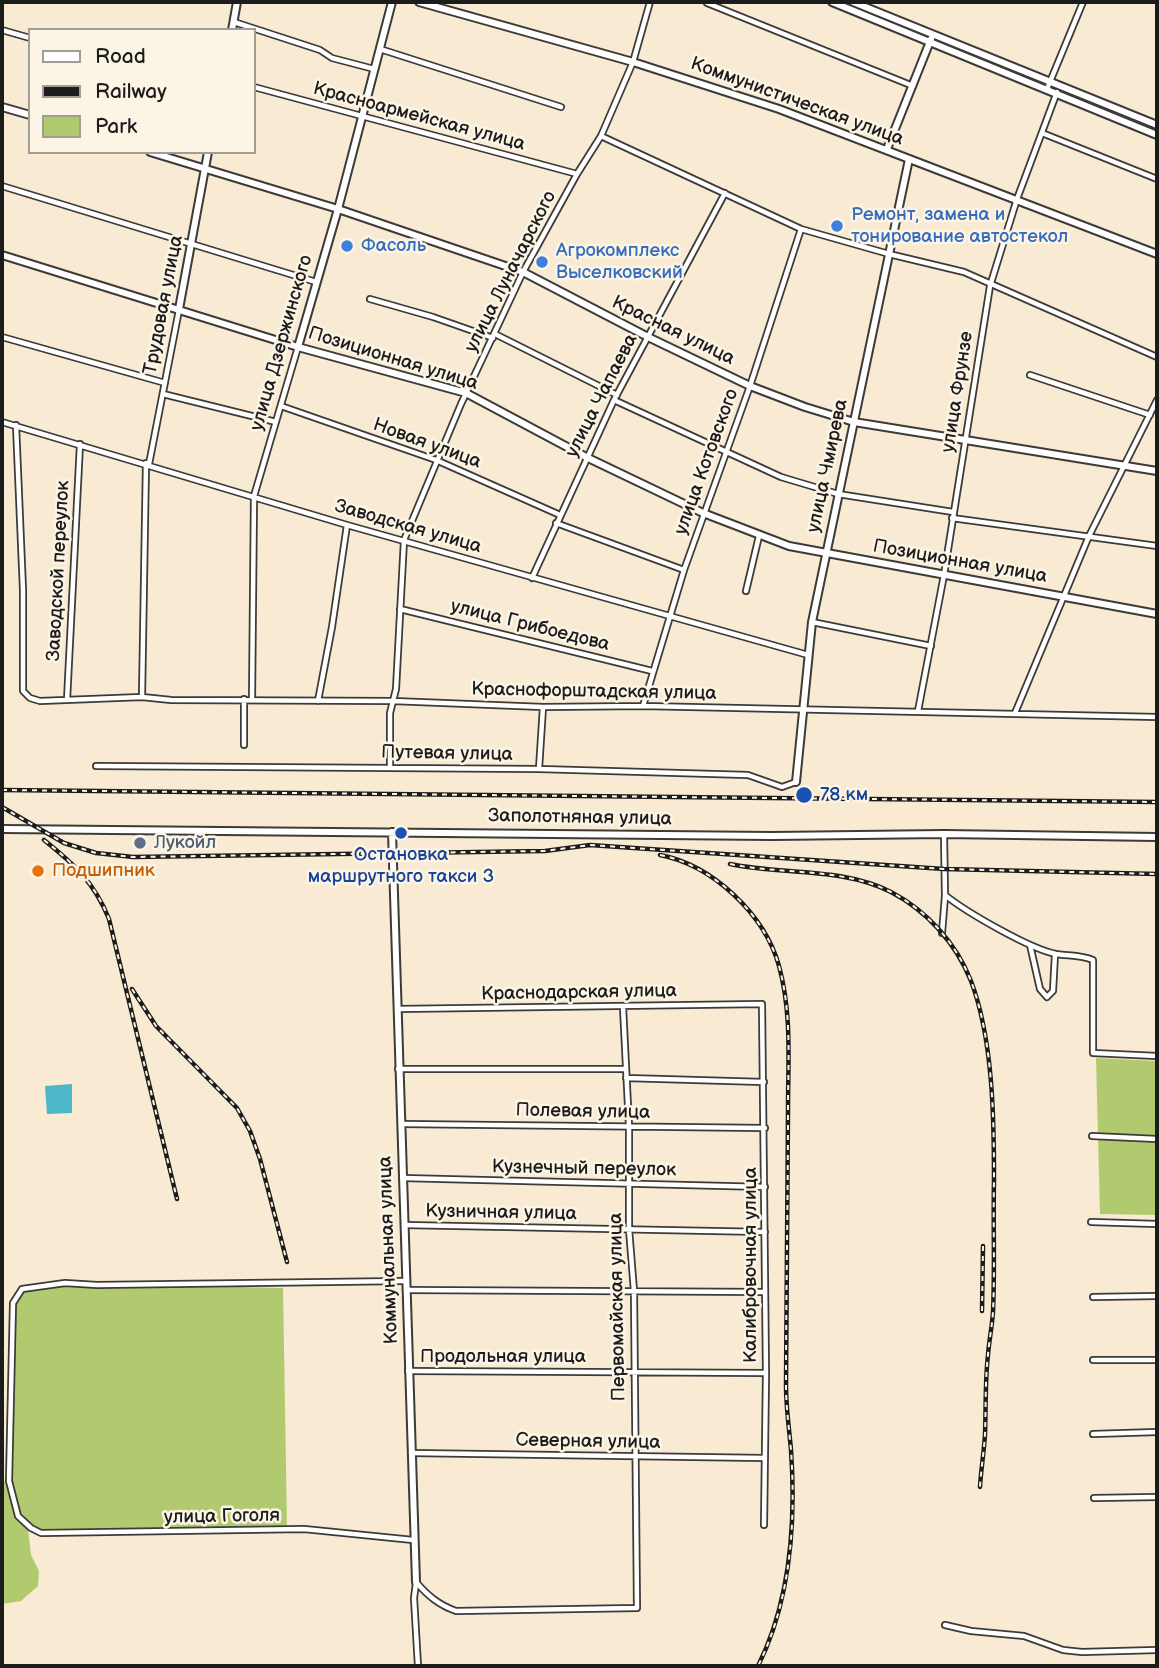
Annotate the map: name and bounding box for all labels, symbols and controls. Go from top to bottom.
legend [28,28,256,154]
text: Road [95,44,146,69]
street label: Коммунистическая улица [687,53,907,151]
street label: Красноармейская улица [310,78,528,156]
text: Railway [95,79,167,104]
text: Park [95,114,137,139]
street label: улица Луначарского [460,187,562,357]
place label: Ремонт, замена и тонирование автостекол [851,204,1068,248]
marker: Ремонт, замена и тонирование автостекол [829,218,845,234]
street label: Трудовая улица [139,233,189,377]
place label: Фасоль [361,235,426,257]
marker: Фасоль [339,238,355,254]
place label: Агрокомплекс Выселковский [556,240,683,284]
street label: улица Дзержинского [246,252,318,434]
marker: Агрокомплекс Выселковский [534,254,550,270]
street label: Красная улица [608,291,738,371]
street label: Позиционная улица [305,322,481,396]
street label: улица Чапаева [561,330,643,462]
street label: улица Фрунзе [937,330,979,454]
street label: улица Котовского [670,386,744,538]
street label: улица Чмирева [803,397,853,535]
street label: Новая улица [370,414,484,474]
street label: Заводской переулок [43,480,75,662]
street label: Заводская улица [332,495,484,559]
street label: Позиционная улица [871,535,1049,589]
street label: улица Грибоедова [448,595,612,657]
street label: Краснофорштадская улица [471,678,717,706]
street label: Путевая улица [381,741,513,767]
place label: 78 км [820,784,868,806]
marker: 78 км [794,785,814,805]
street label: Заполотняная улица [488,805,672,831]
marker: Остановка маршрутного такси 3 [393,825,409,841]
place label: Лукойл [154,832,216,854]
marker: Лукойл [132,835,148,851]
place label: Остановка маршрутного такси 3 [308,844,494,888]
place label: Подшипник [52,860,155,882]
marker: Подшипник [30,863,46,879]
street label: Краснодарская улица [481,980,677,1006]
street label: Полевая улица [515,1099,651,1125]
street label: Коммунальная улица [374,1155,404,1345]
street label: Кузнечный переулок [492,1156,676,1182]
street label: Калибровочная улица [740,1167,762,1363]
street label: Кузничная улица [425,1200,577,1226]
street label: Первомайская улица [605,1213,631,1401]
street label: Продольная улица [420,1346,586,1368]
street label: Северная улица [515,1429,661,1455]
street label: улица Гоголя [164,1505,280,1529]

